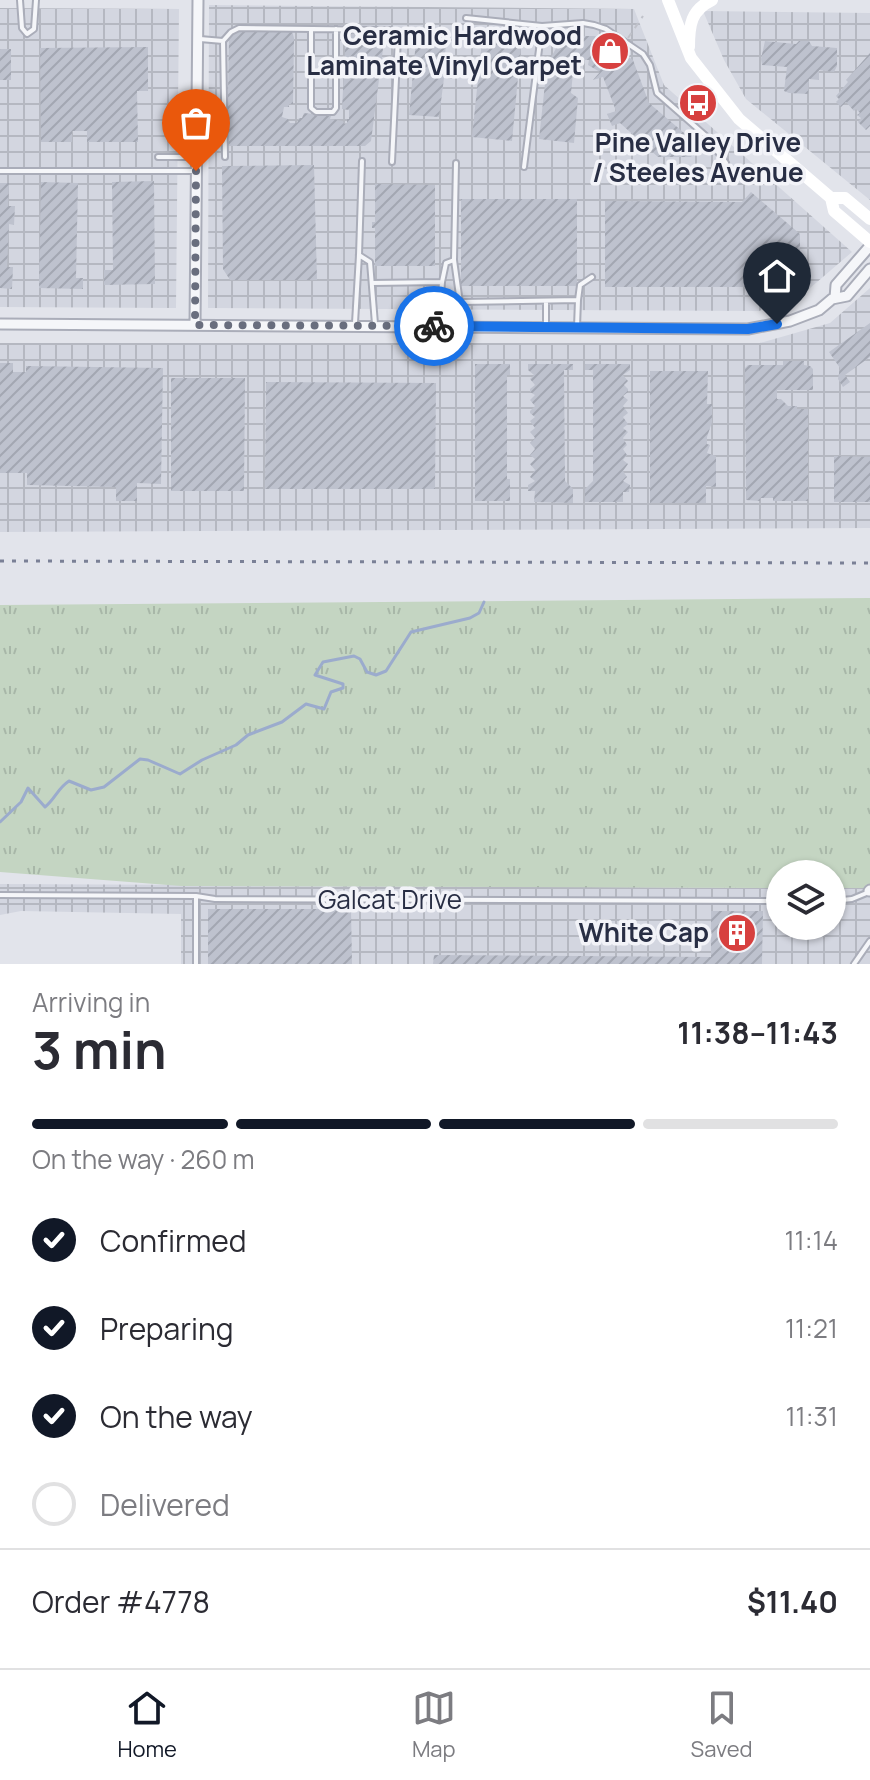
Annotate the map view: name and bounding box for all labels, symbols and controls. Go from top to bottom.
place label: Ceramic Hardwood Laminate Vinyl Carpet [306,17,582,83]
shop icon: Ceramic Hardwood Laminate Vinyl Carpet [589,30,631,72]
bus stop icon: Pine Valley Drive / Steeles Avenue [677,82,719,124]
pin [162,89,230,171]
icon: bag [174,101,218,145]
place label: Pine Valley Drive / Steeles Avenue [592,124,804,190]
pin [743,242,811,324]
icon: home [755,254,799,298]
courier [394,286,474,366]
icon: bike [412,304,456,348]
map controls [766,860,846,940]
button: layers [766,860,846,940]
street label: Galcat Drive [318,881,462,917]
building icon: White Cap [716,912,758,954]
place label: White Cap [578,914,709,950]
text: Arriving in [32,984,150,1020]
text: 11:38–11:43 [677,1012,838,1053]
text: 3 min [32,1014,167,1085]
text: On the way · 260 m [32,1141,255,1177]
icon: check [32,1218,76,1262]
text: Confirmed [100,1220,247,1261]
text: 11:14 [784,1222,838,1258]
icon: check [32,1306,76,1350]
text: Preparing [100,1308,234,1349]
text: 11:21 [785,1310,838,1346]
icon: check [32,1394,76,1438]
text: On the way [100,1396,253,1437]
text: 11:31 [785,1398,838,1434]
text: Delivered [100,1484,230,1525]
text: Order #4778 [32,1581,210,1622]
text: $11.40 [747,1581,838,1622]
tab: Home [117,1686,177,1764]
tab: Map [412,1686,456,1764]
tab: Saved [691,1686,753,1764]

